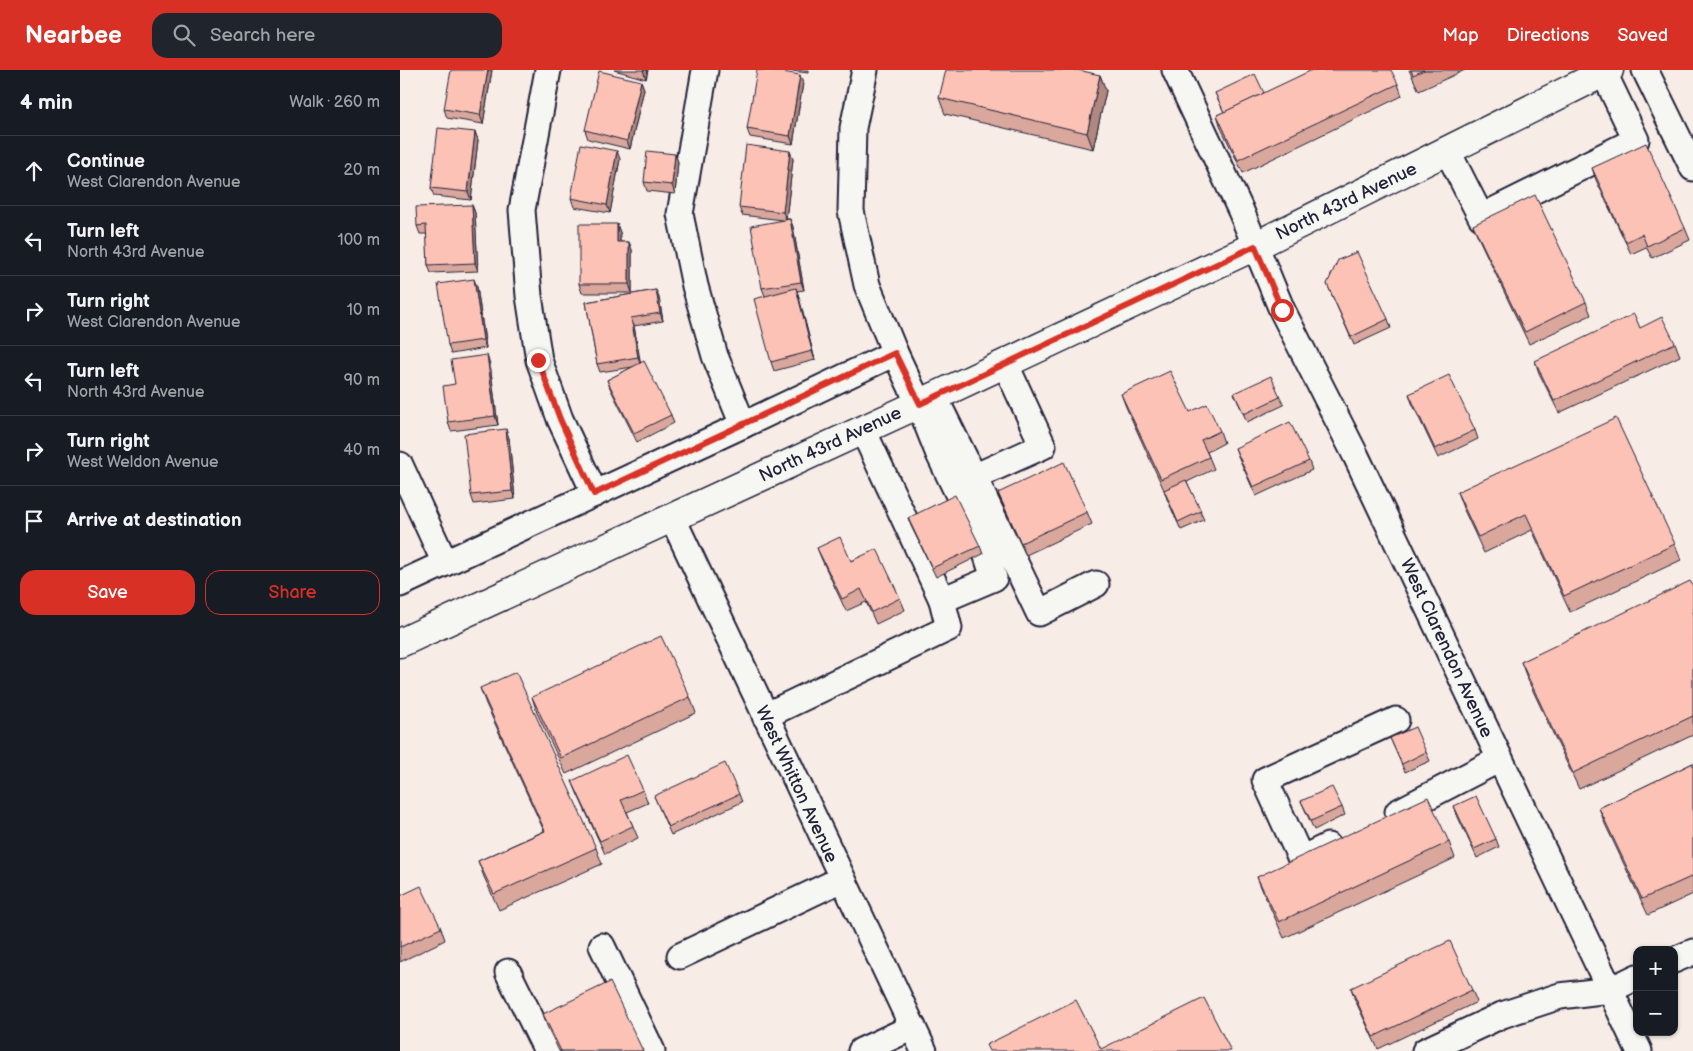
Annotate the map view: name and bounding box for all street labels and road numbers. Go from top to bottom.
street label: North 43rd Avenue [1272,158,1421,245]
street label: North 43rd Avenue [756,402,905,487]
street label: West Clarendon Avenue [1396,555,1497,741]
street label: West Whitton Avenue [751,702,842,866]

